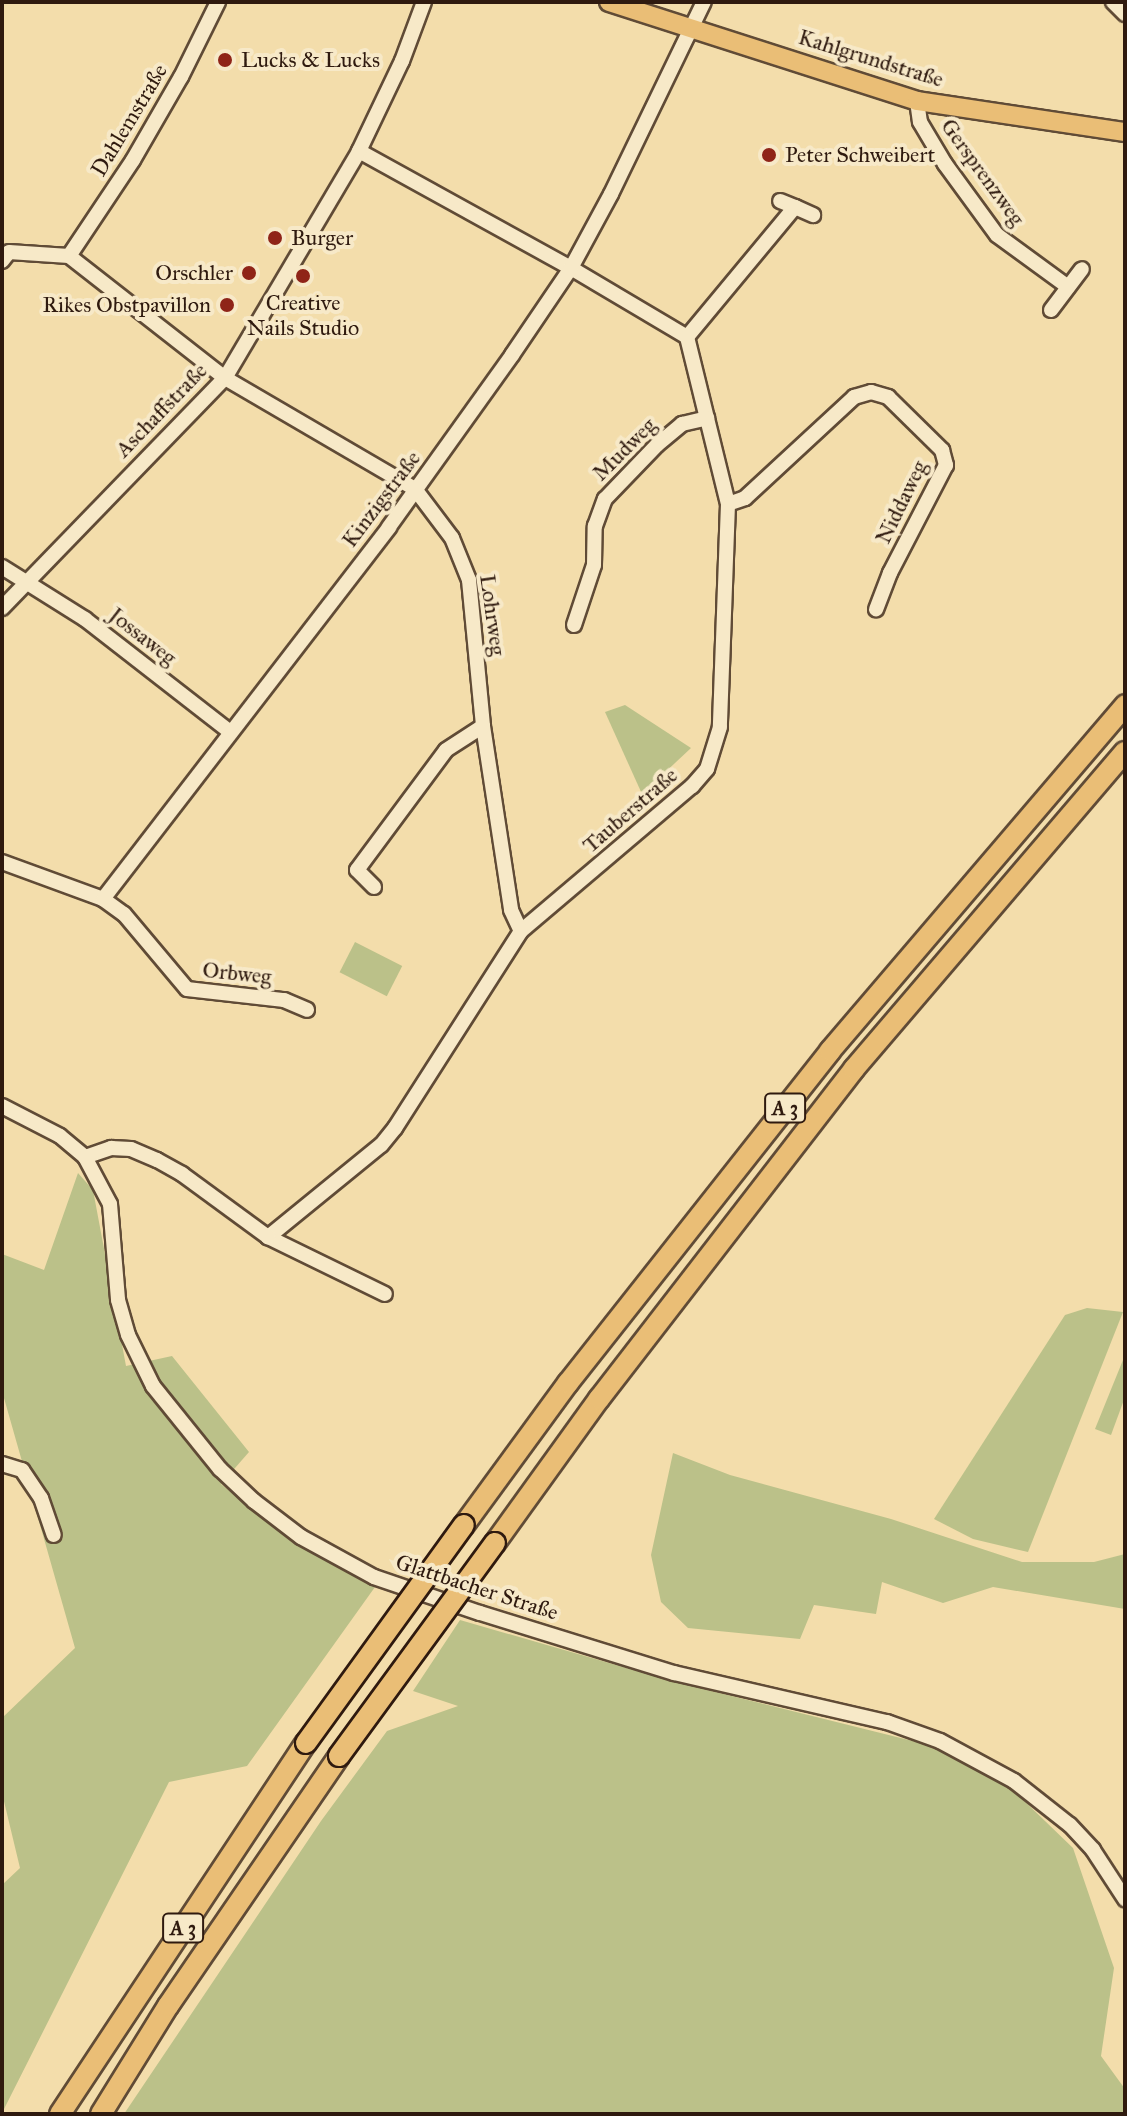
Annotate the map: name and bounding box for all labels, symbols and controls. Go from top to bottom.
street label: Kahlgrundstraße [795,23,947,93]
place label: Lucks & Lucks [241,47,380,73]
marker: Lucks & Lucks [216,51,234,69]
street label: Dahlemstraße [85,59,173,181]
street label: Gersprenzweg [935,114,1031,230]
place label: Peter Schweibert [785,142,935,168]
marker: Peter Schweibert [760,146,778,164]
place label: Burger [291,225,353,251]
marker: Burger [266,229,284,247]
place label: Orschler [155,260,233,286]
marker: Orschler [240,264,258,282]
marker: Creative Nails Studio [294,267,312,285]
place label: Creative Nails Studio [247,289,359,340]
place label: Rikes Obstpavillon [42,292,211,318]
marker: Rikes Obstpavillon [218,296,236,314]
street label: Aschaffstraße [110,357,212,463]
street label: Mudweg [587,412,661,486]
street label: Kinzigstraße [336,446,426,552]
street label: Niddaweg [870,456,932,548]
street label: Lohrweg [474,573,512,657]
street label: Jossaweg [104,601,182,671]
street label: Tauberstraße [577,762,683,858]
street label: Orbweg [201,956,273,990]
road number: A 3 [763,1092,807,1124]
street label: Glattbacher Straße [393,1548,561,1626]
road number: A 3 [161,1912,205,1944]

